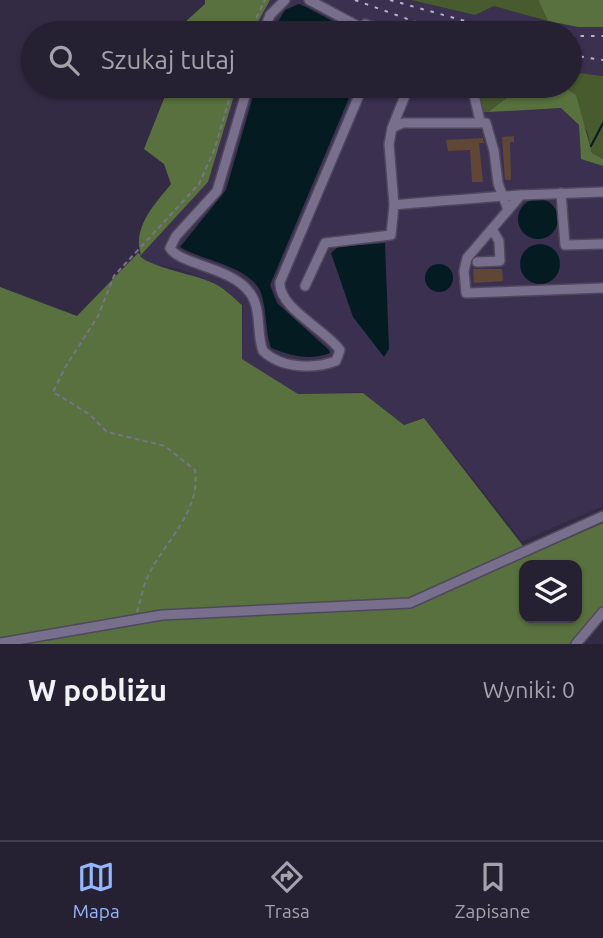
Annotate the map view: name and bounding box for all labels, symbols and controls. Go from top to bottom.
search box [21,21,582,98]
icon: search [45,41,83,79]
text: Szukaj tutaj [101,45,235,74]
map controls [519,560,582,623]
button: layers [519,560,582,623]
text: W pobliżu [28,673,167,707]
text: Wyniki: 0 [483,677,575,702]
tab: Mapa [73,858,120,922]
tab: Trasa [265,858,310,922]
tab: Zapisane [455,858,530,922]

